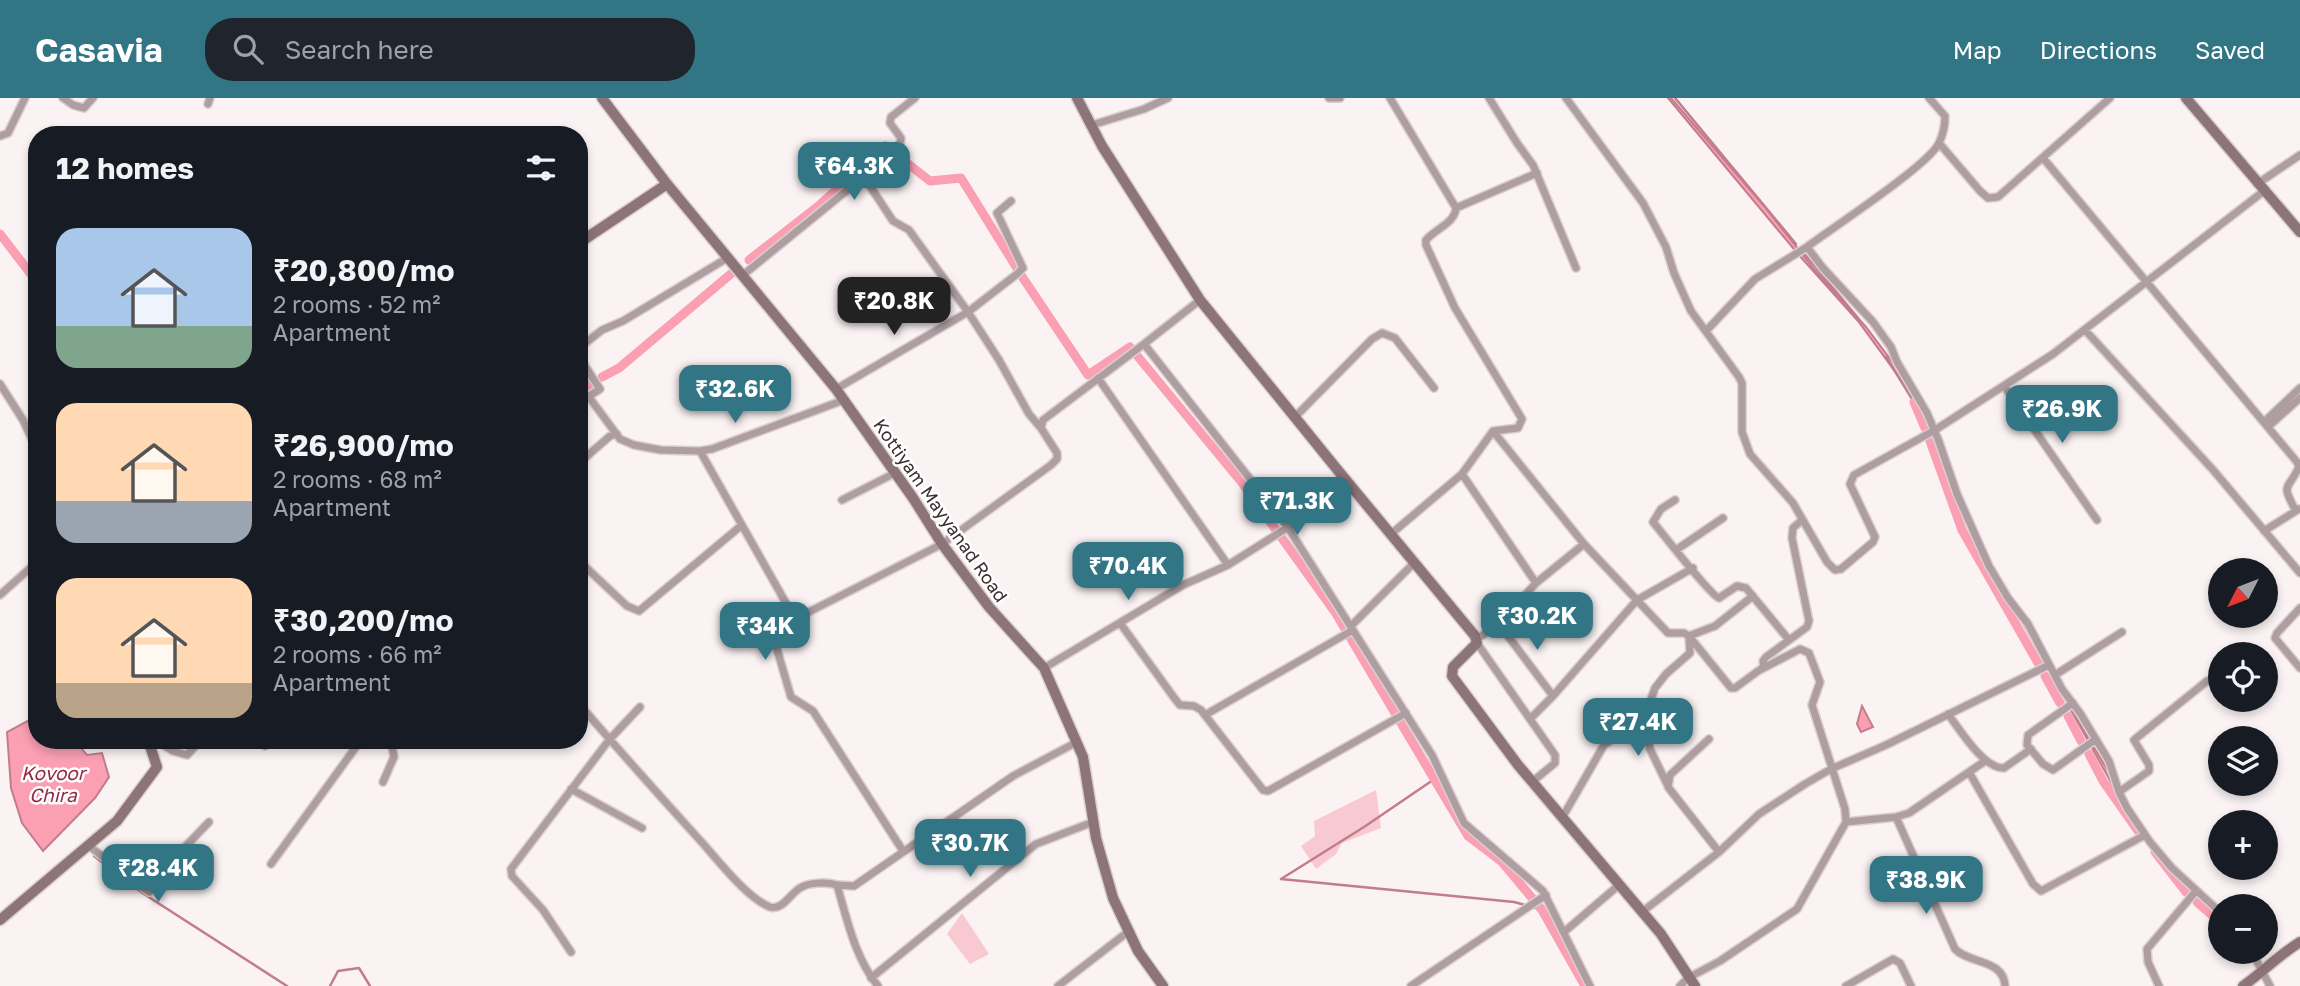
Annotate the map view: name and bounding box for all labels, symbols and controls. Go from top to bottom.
search box [205,18,695,81]
text: Casavia [35,30,163,69]
icon: search [229,30,267,68]
text: Search here [285,34,434,65]
text: Map [1953,35,2002,64]
text: Directions [2040,35,2157,64]
text: Saved [2195,35,2265,64]
pin: ₹64.3K [797,142,911,202]
icon: filters [522,149,560,187]
text: 12 homes [56,150,194,186]
text: ₹64.3K [814,151,894,179]
text: ₹20,800/mo [273,252,454,288]
icon: home [112,256,196,340]
pin: ₹20.8K [837,278,951,337]
text: ₹20.8K [854,286,934,314]
text: 2 rooms · 52 m² [273,290,440,318]
text: Apartment [273,318,391,346]
pin: ₹32.6K [678,366,792,425]
text: ₹32.6K [695,374,775,402]
pin: ₹26.9K [2005,386,2119,445]
text: ₹26.9K [2022,394,2102,422]
street label: Kottiyam Mayyanad Road [869,414,1013,606]
text: ₹26,900/mo [273,427,454,463]
icon: home [112,431,196,515]
text: 2 rooms · 68 m² [273,465,442,493]
pin: ₹71.3K [1240,478,1354,537]
text: ₹71.3K [1259,486,1335,514]
text: Apartment [273,493,391,521]
pin: ₹70.4K [1071,542,1185,602]
text: ₹70.4K [1088,551,1168,579]
north arrow [2208,558,2278,628]
map controls [2208,558,2278,964]
pin: ₹30.2K [1480,592,1594,652]
text: ₹30.2K [1497,601,1577,629]
text: ₹30,200/mo [273,602,454,638]
pin: ₹34K [724,602,806,662]
icon: home [112,606,196,690]
text: ₹34K [736,611,794,639]
text: 2 rooms · 66 m² [273,640,442,668]
button: locate [2208,642,2278,712]
text: Apartment [273,668,391,696]
pin: ₹27.4K [1581,698,1695,758]
text: ₹27.4K [1599,707,1677,735]
button: layers [2208,726,2278,796]
water label: Kovoor Chira [21,761,88,806]
button: + [2208,810,2278,880]
pin: ₹30.7K [913,820,1027,879]
text: ₹30.7K [931,828,1009,856]
pin: ₹28.4K [101,844,215,904]
text: ₹28.4K [118,853,198,881]
pin: ₹38.9K [1869,856,1983,916]
text: ₹38.9K [1886,865,1966,893]
button: − [2208,894,2278,964]

